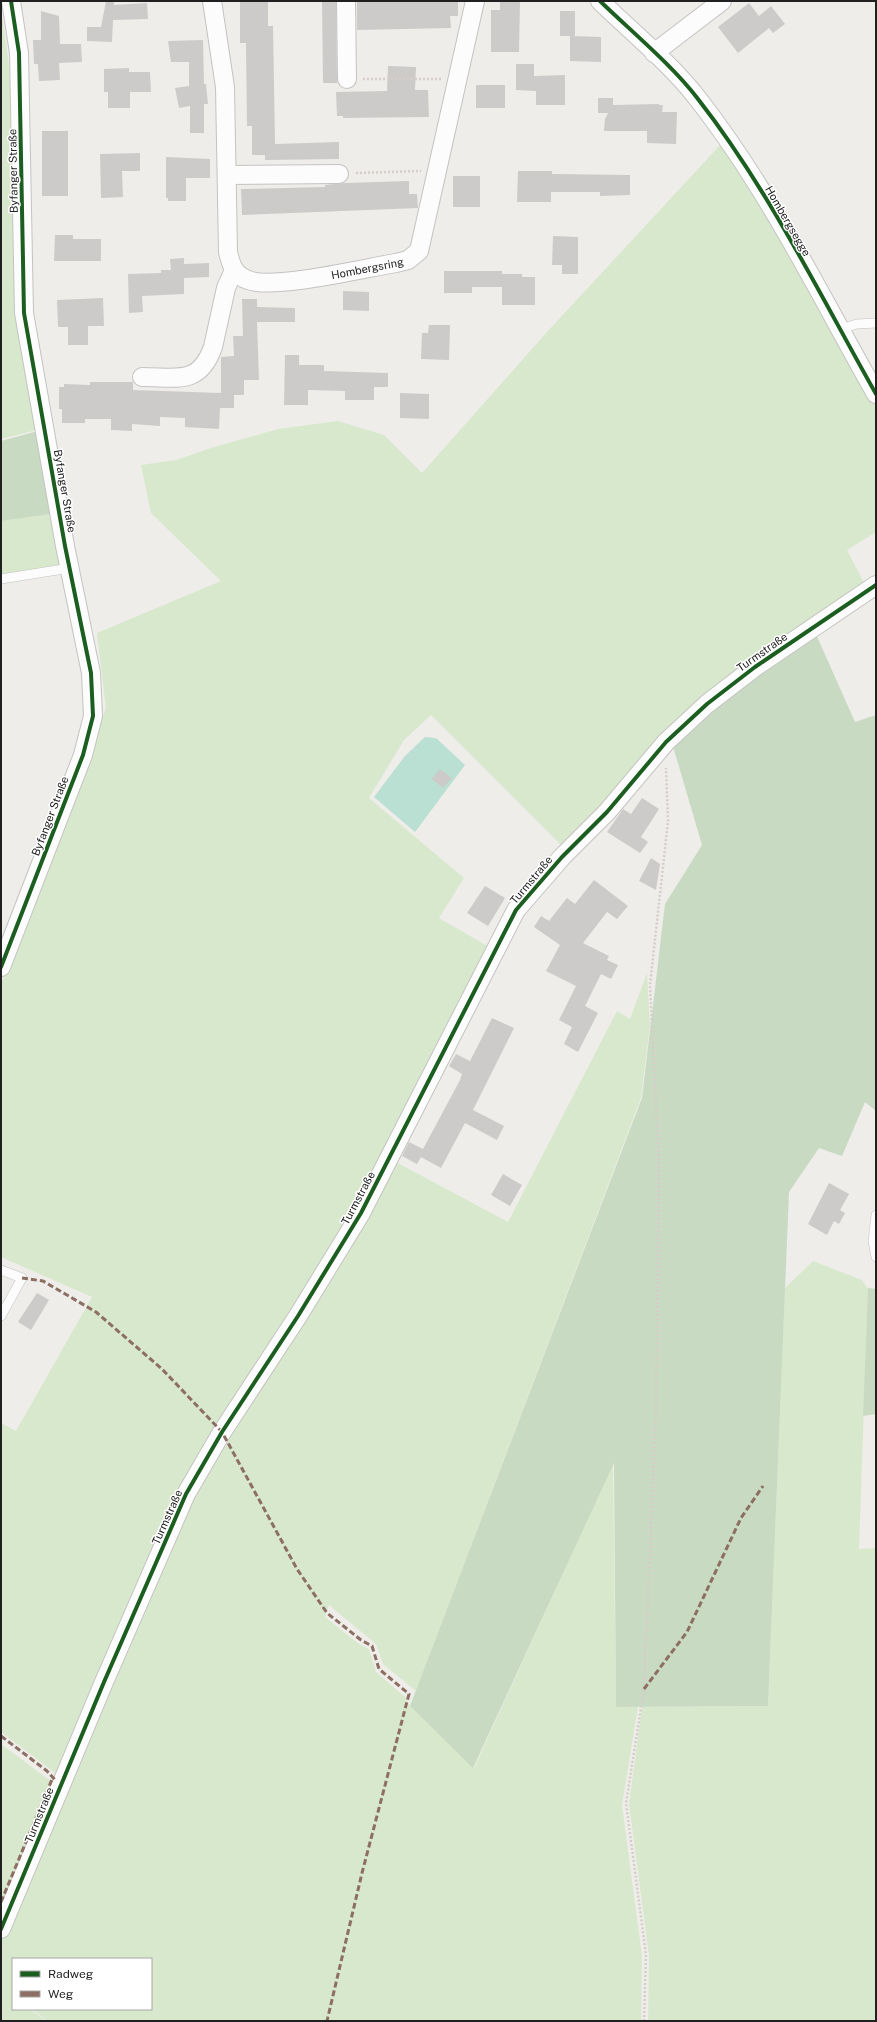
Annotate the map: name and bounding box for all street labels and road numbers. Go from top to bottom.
street label: Byfanger Straße [6,129,20,213]
street label: Hombergsegge [763,184,813,258]
street label: Hombergsring [330,255,405,281]
street label: Byfanger Straße [52,448,78,534]
street label: Turmstraße [734,630,790,674]
street label: Byfanger Straße [29,774,71,858]
street label: Turmstraße [508,854,554,906]
street label: Turmstraße [339,1169,377,1227]
street label: Turmstraße [150,1488,184,1546]
street label: Turmstraße [22,1786,56,1844]

